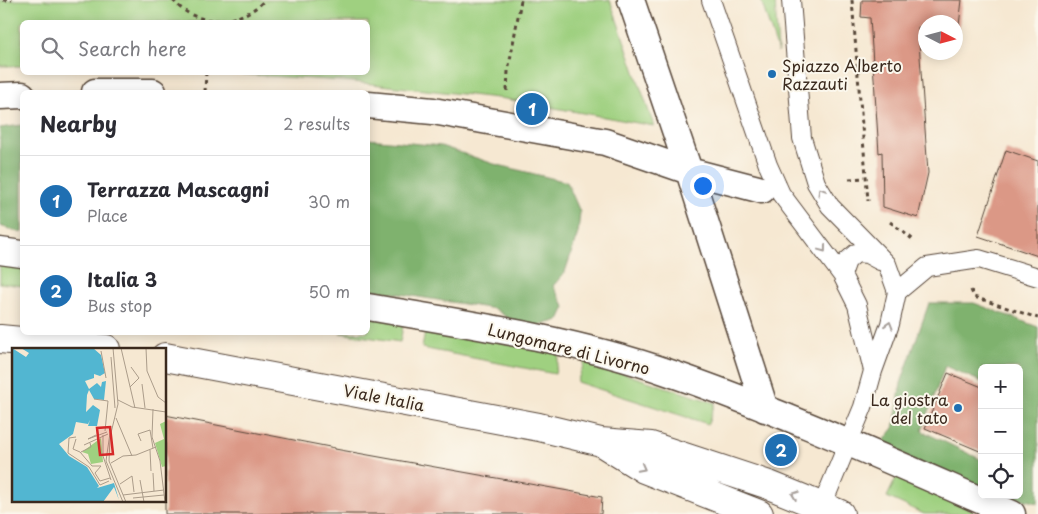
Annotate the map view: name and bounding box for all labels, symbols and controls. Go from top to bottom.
north arrow [918,15,963,60]
search box [20,20,370,75]
icon: search [38,34,66,62]
text: Search here [78,34,187,62]
place label: Spiazzo Alberto Razzauti [782,53,902,95]
marker: Spiazzo Alberto Razzauti [766,68,778,80]
pin: 1 [516,90,548,128]
text: Nearby [40,107,117,139]
text: 2 results [283,111,350,135]
your location [690,173,716,199]
text: Terrazza Mascagni [87,175,269,203]
one-way arrow [817,188,827,197]
text: 1 [52,189,60,213]
text: 30 m [308,189,350,213]
text: Place [87,203,128,227]
one-way arrow [817,243,826,253]
text: Italia 3 [87,265,157,293]
text: 2 [50,279,62,303]
text: 50 m [309,279,350,303]
text: Bus stop [87,293,152,317]
street label: Lungomare di Livorno [486,316,653,380]
one-way arrow [883,321,893,329]
inset map [12,348,166,502]
map controls [978,364,1023,499]
button: + [978,364,1023,409]
street label: Viale Italia [341,377,427,417]
place label: La giostra del tato [870,387,948,429]
marker: La giostra del tato [952,402,964,414]
button: − [978,409,1023,454]
pin: 2 [765,431,797,469]
button: locate [978,454,1023,499]
one-way arrow [637,462,646,472]
one-way arrow [791,491,800,502]

